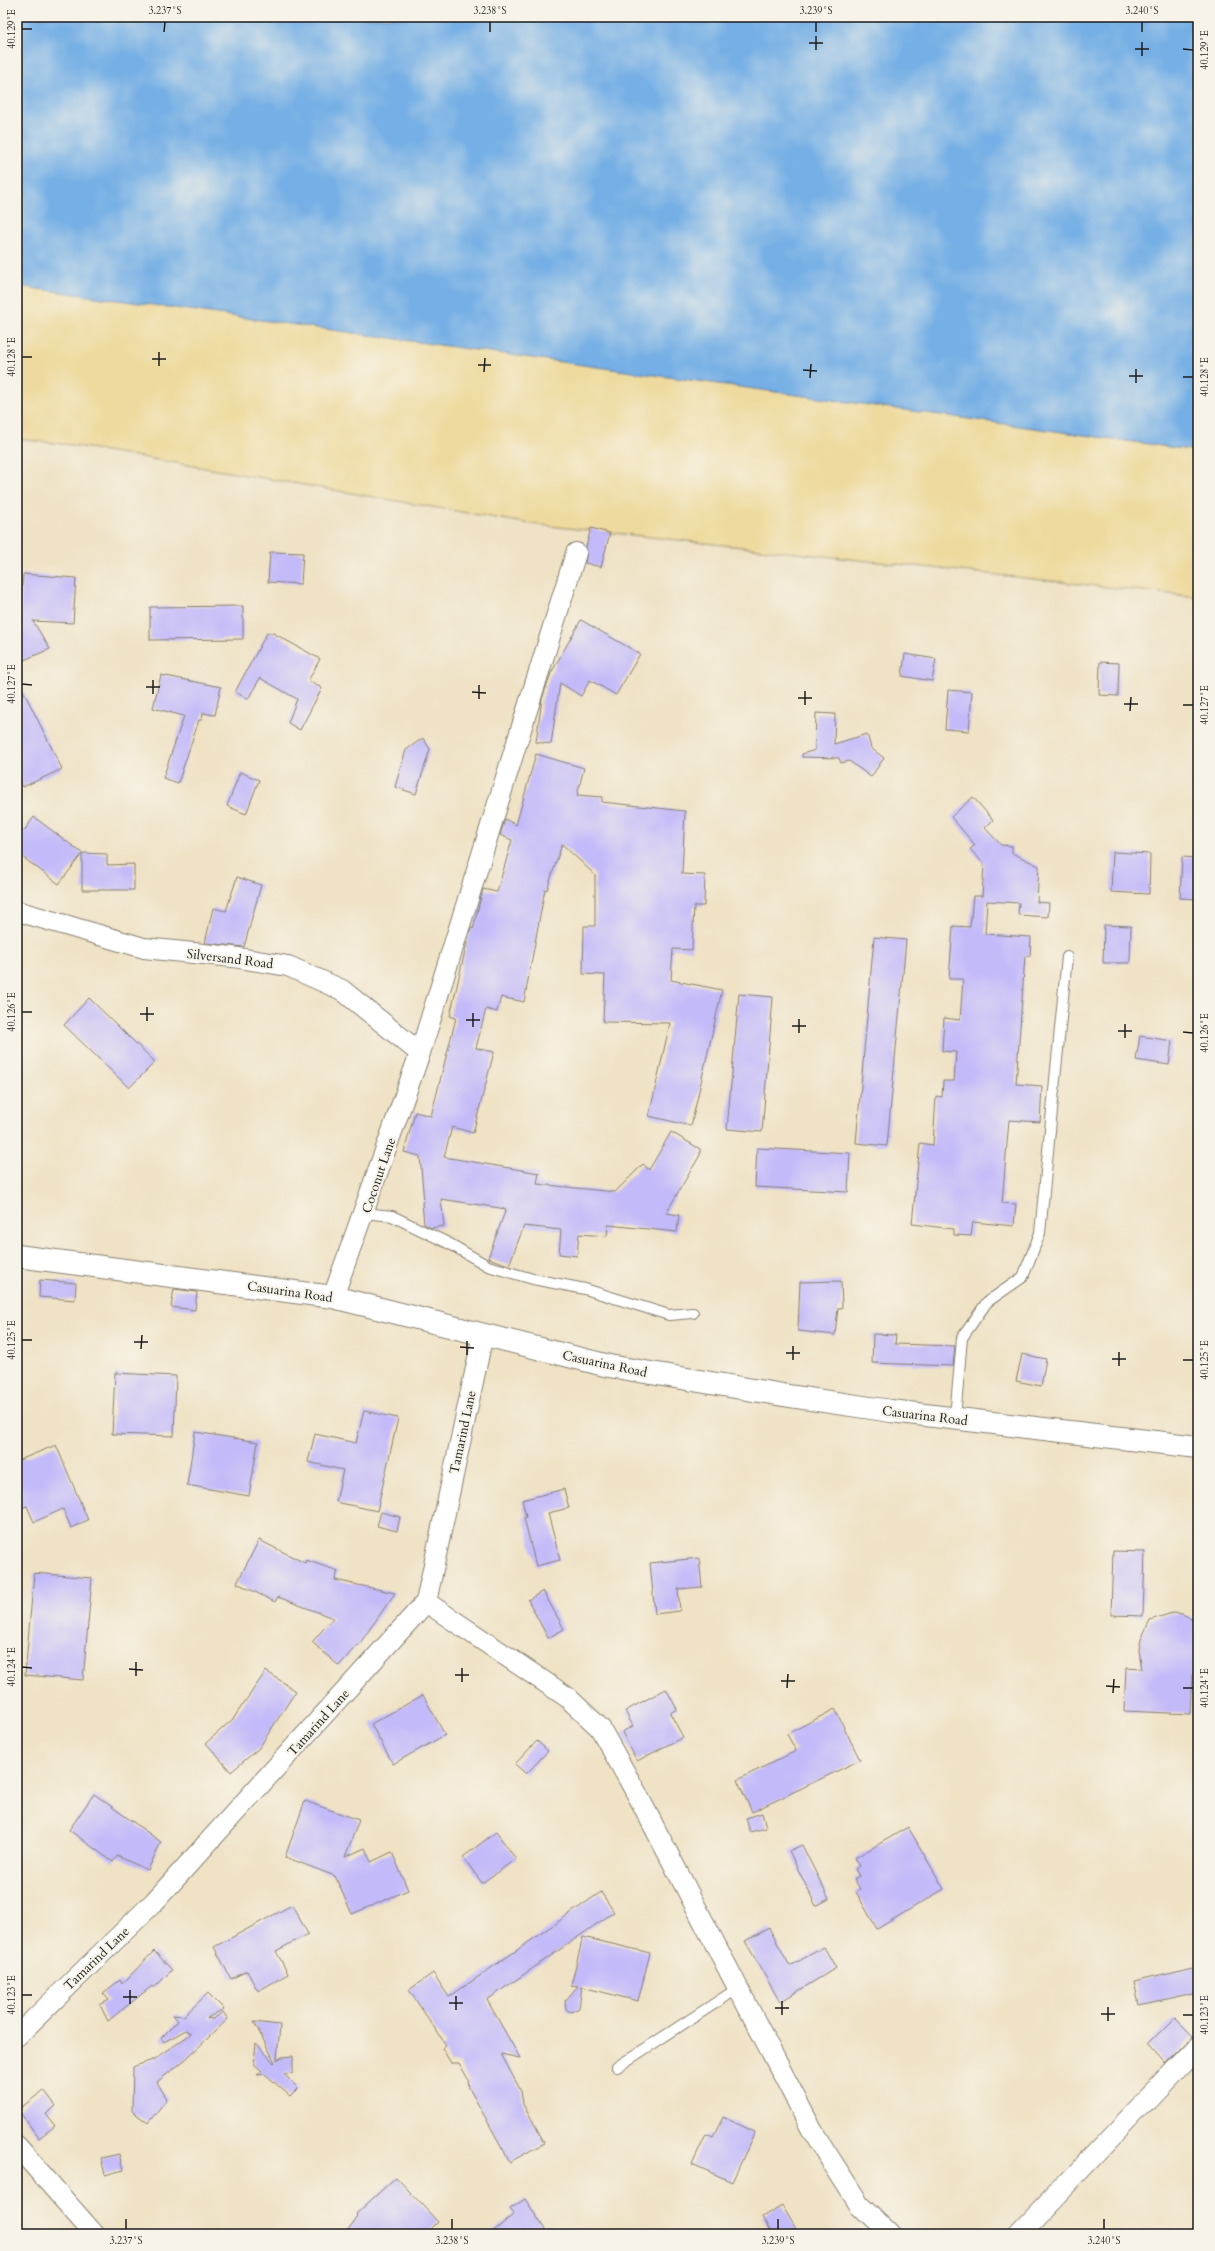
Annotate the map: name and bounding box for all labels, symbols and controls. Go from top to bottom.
text: 3.237°S [148,4,182,18]
text: 3.238°S [473,4,507,18]
text: 3.239°S [799,4,833,18]
text: 3.240°S [1125,4,1159,18]
text: 40.129°E [5,9,19,49]
text: 40.129°E [1198,30,1212,70]
text: 40.128°E [5,337,19,377]
text: 40.128°E [1198,357,1212,397]
text: 40.127°E [5,664,19,704]
text: 40.127°E [1198,685,1212,725]
street label: Silversand Road [186,945,274,973]
text: 40.126°E [5,992,19,1032]
text: 40.126°E [1198,1013,1212,1053]
street label: Coconut Lane [358,1135,400,1216]
street label: Casuarina Road [246,1277,334,1307]
text: 40.125°E [5,1320,19,1360]
text: 40.125°E [1198,1340,1212,1380]
street label: Casuarina Road [561,1346,649,1382]
street label: Tamarind Lane [445,1389,481,1476]
street label: Casuarina Road [881,1402,969,1430]
text: 40.124°E [5,1647,19,1687]
text: 40.124°E [1198,1668,1212,1708]
street label: Tamarind Lane [284,1685,354,1760]
street label: Tamarind Lane [60,1923,133,1995]
text: 40.123°E [5,1975,19,2015]
text: 40.123°E [1198,1995,1212,2035]
text: 3.237°S [109,2234,143,2248]
text: 3.238°S [435,2234,469,2248]
text: 3.239°S [761,2234,795,2248]
text: 3.240°S [1087,2234,1121,2248]

